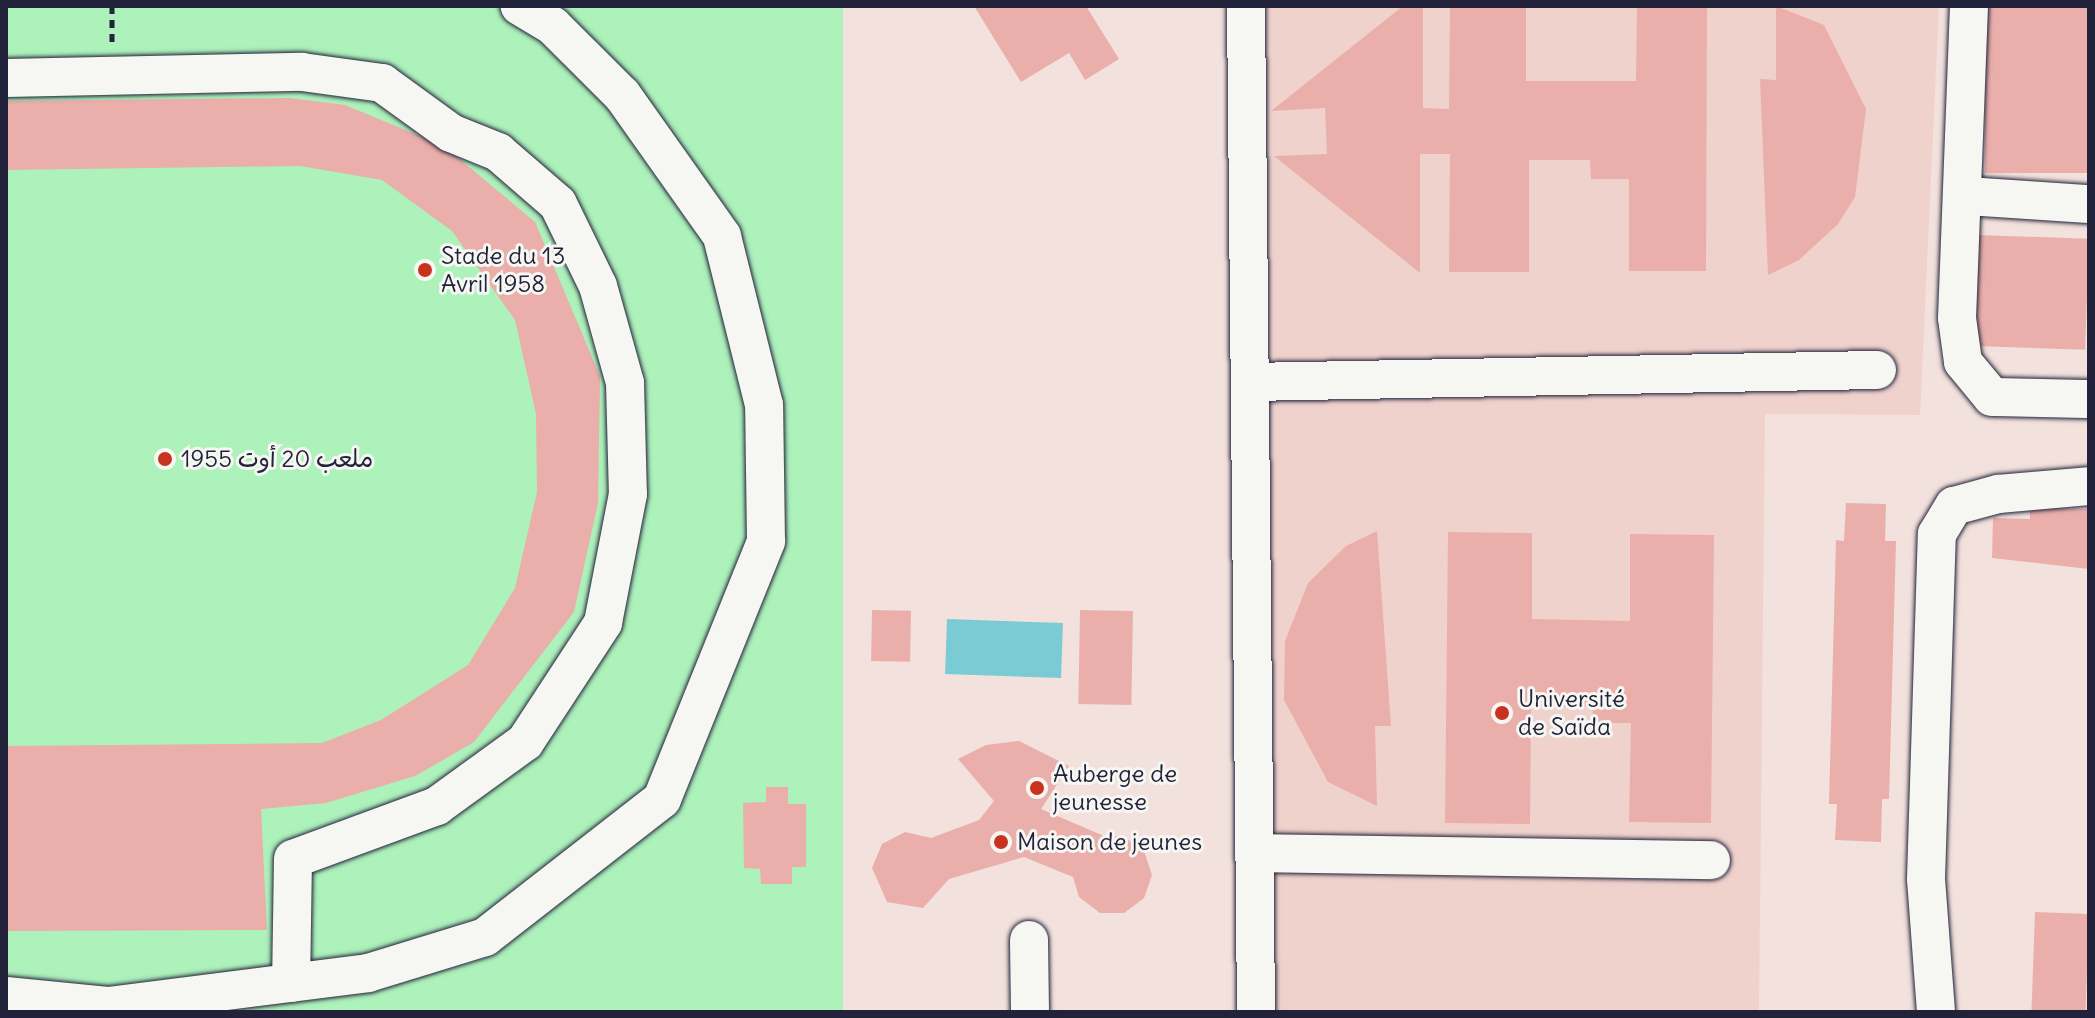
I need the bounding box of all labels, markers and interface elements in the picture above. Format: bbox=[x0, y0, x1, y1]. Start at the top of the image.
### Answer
place label: Stade du 13 Avril 1958 bbox=[441, 242, 565, 298]
marker: Stade du 13 Avril 1958 bbox=[416, 261, 434, 279]
place label: ملعب 20 أوت 1955 bbox=[181, 445, 373, 473]
marker: ملعب 20 أوت 1955 bbox=[156, 450, 174, 468]
place label: Université de Saïda bbox=[1518, 685, 1625, 741]
marker: Université de Saïda bbox=[1493, 704, 1511, 722]
place label: Auberge de jeunesse bbox=[1053, 760, 1177, 816]
marker: Auberge de jeunesse bbox=[1028, 779, 1046, 797]
place label: Maison de jeunes bbox=[1017, 828, 1202, 856]
marker: Maison de jeunes bbox=[992, 833, 1010, 851]

